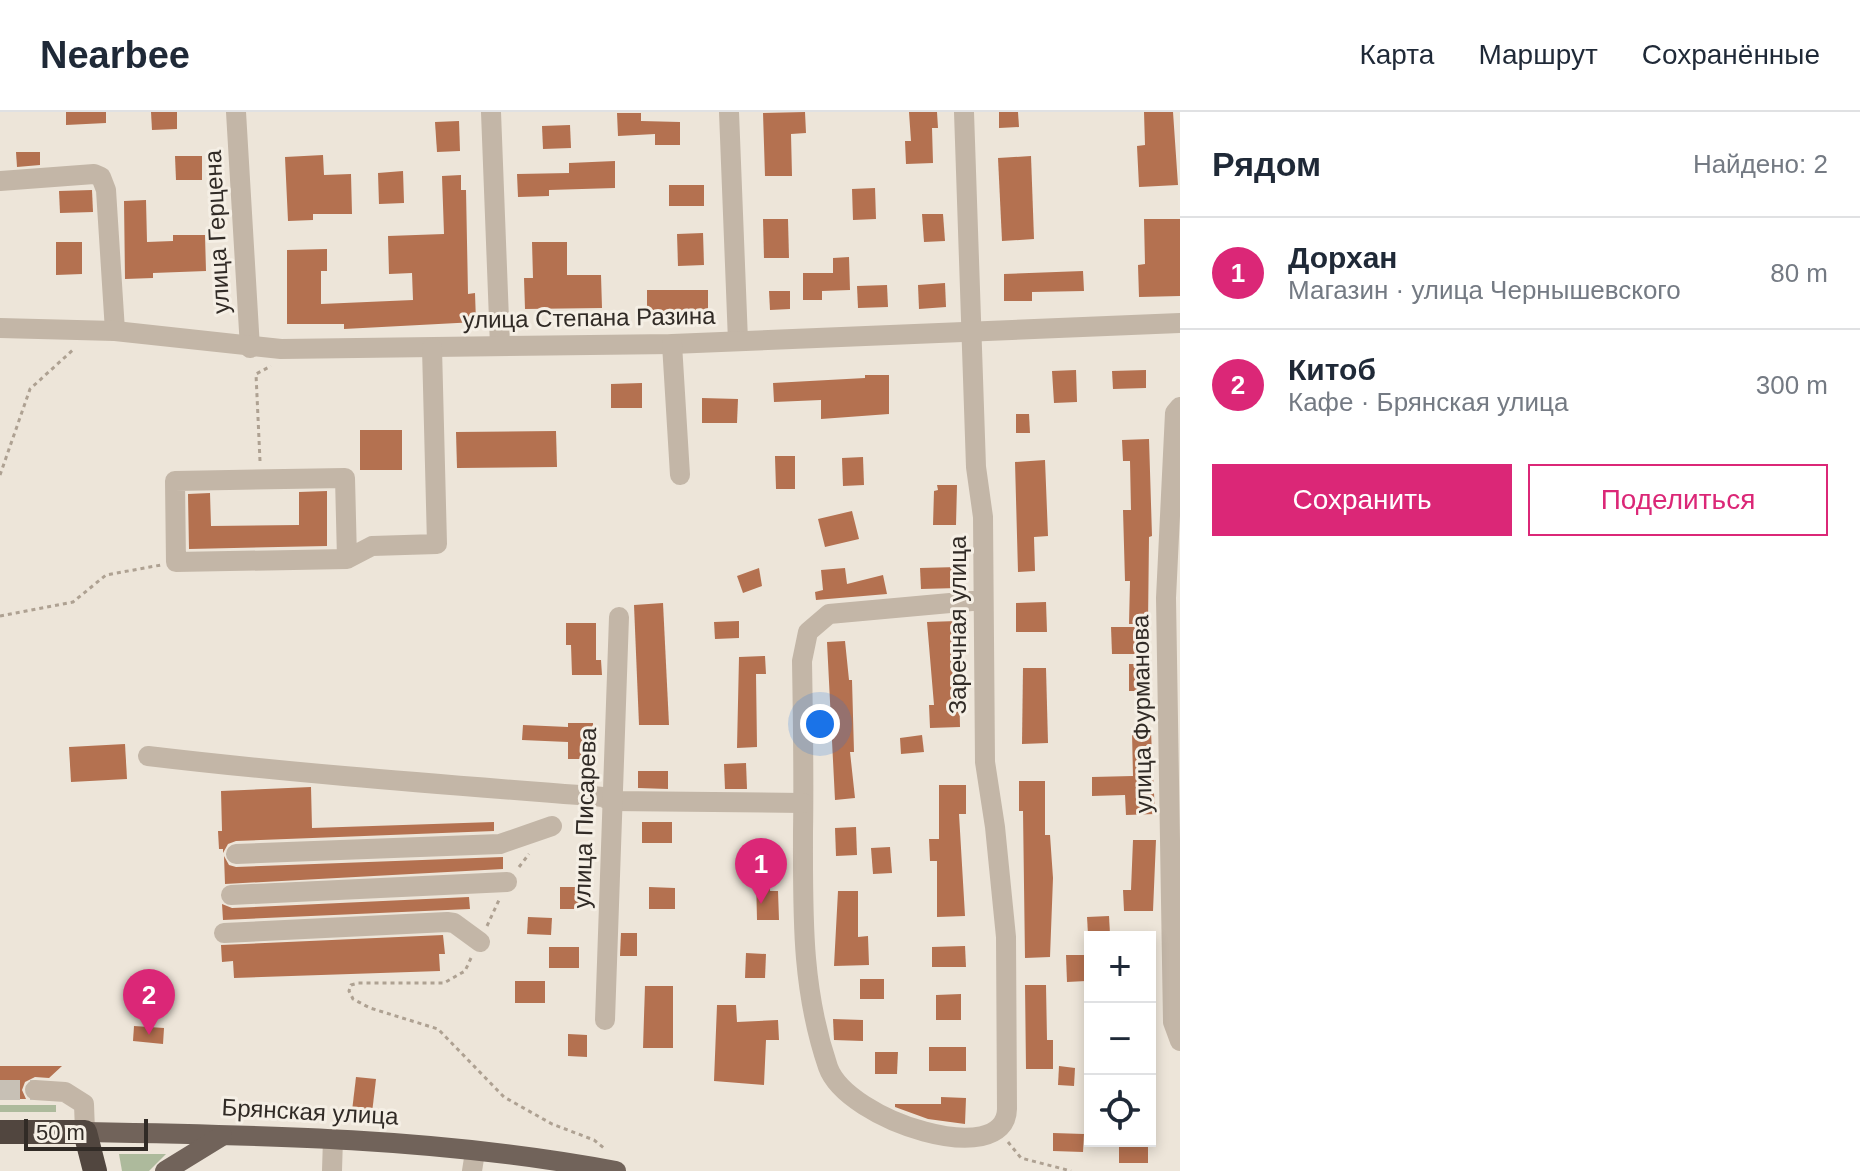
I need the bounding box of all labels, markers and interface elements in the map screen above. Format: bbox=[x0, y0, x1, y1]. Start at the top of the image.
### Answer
text: Nearbee bbox=[40, 34, 190, 76]
text: Карта bbox=[1359, 39, 1434, 70]
text: Маршрут bbox=[1478, 39, 1598, 70]
text: Сохранённые bbox=[1642, 39, 1820, 70]
text: Рядом bbox=[1212, 145, 1321, 183]
street label: улица Герцена bbox=[199, 149, 234, 315]
text: Найдено: 2 bbox=[1693, 149, 1828, 179]
text: Дорхан bbox=[1288, 241, 1397, 274]
text: 1 bbox=[1231, 258, 1245, 288]
text: 80 m bbox=[1770, 258, 1828, 288]
text: Магазин · улица Чернышевского bbox=[1288, 275, 1681, 305]
street label: улица Степана Разина bbox=[462, 302, 716, 333]
text: Китоб bbox=[1288, 353, 1376, 386]
text: 2 bbox=[1231, 370, 1245, 400]
text: 300 m bbox=[1756, 370, 1828, 400]
text: Кафе · Брянская улица bbox=[1288, 387, 1568, 417]
button: Сохранить bbox=[1212, 464, 1512, 536]
button: Поделиться bbox=[1528, 464, 1828, 536]
street label: Заречная улица bbox=[944, 535, 971, 714]
street label: улица Фурманова bbox=[1126, 614, 1157, 813]
your location bbox=[800, 704, 840, 744]
street label: улица Писарева bbox=[568, 726, 601, 909]
pin: 1 bbox=[735, 838, 787, 904]
map controls bbox=[1084, 931, 1156, 1147]
button: + bbox=[1084, 931, 1156, 1003]
pin: 2 bbox=[123, 969, 175, 1035]
button: − bbox=[1084, 1003, 1156, 1075]
button: locate bbox=[1084, 1075, 1156, 1147]
street label: Брянская улица bbox=[221, 1093, 400, 1130]
scale bar bbox=[24, 1115, 148, 1151]
text: 50 m bbox=[36, 1120, 85, 1145]

